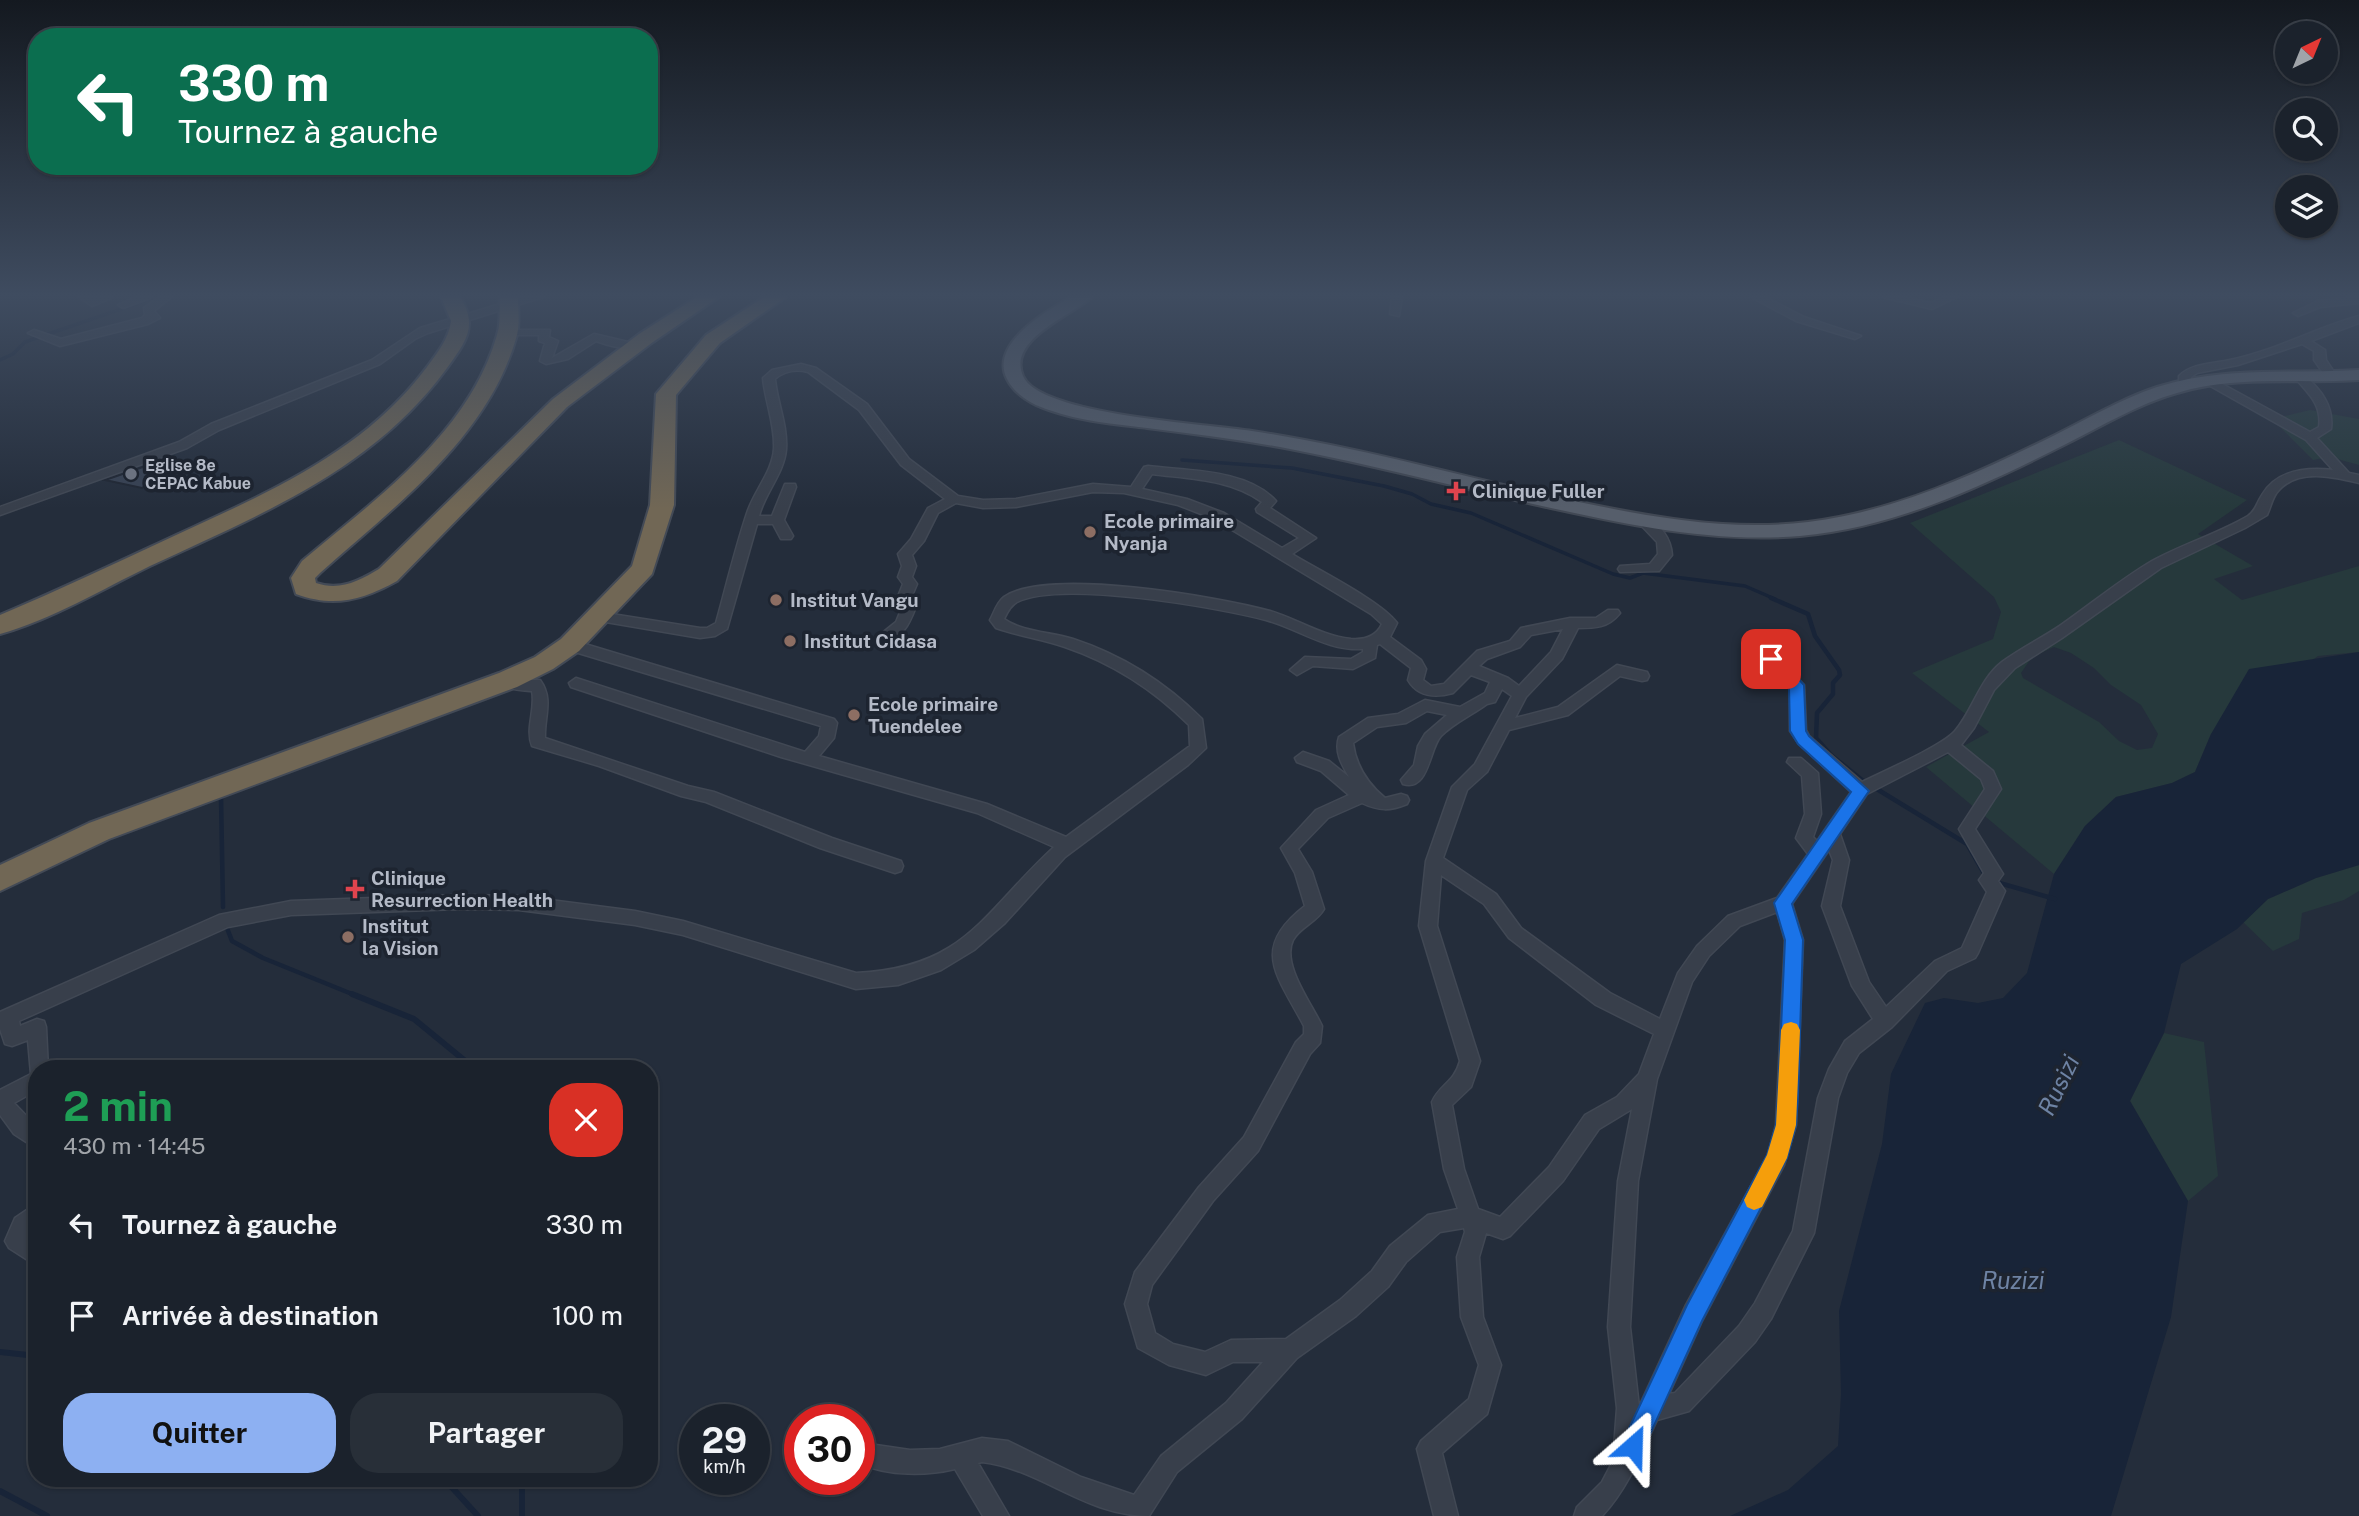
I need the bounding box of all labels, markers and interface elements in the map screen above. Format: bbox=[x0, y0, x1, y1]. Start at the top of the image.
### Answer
north arrow bbox=[2275, 21, 2338, 84]
map controls bbox=[2275, 21, 2338, 238]
text: 330 m bbox=[178, 54, 329, 112]
icon: left bbox=[63, 56, 154, 147]
button: search bbox=[2275, 98, 2338, 161]
text: Tournez à gauche bbox=[178, 113, 438, 150]
button: layers bbox=[2275, 175, 2338, 238]
place label: Eglise 8e CEPAC Kabue bbox=[145, 456, 251, 493]
marker: Eglise 8e CEPAC Kabue bbox=[123, 466, 139, 482]
place label: Clinique Fuller bbox=[1472, 480, 1605, 502]
marker: Clinique Fuller bbox=[1446, 481, 1466, 501]
place label: Ecole primaire Nyanja bbox=[1104, 510, 1234, 554]
marker: Ecole primaire Nyanja bbox=[1082, 524, 1098, 540]
place label: Institut Vangu bbox=[790, 589, 918, 611]
marker: Institut Vangu bbox=[768, 592, 784, 608]
pin bbox=[1741, 629, 1801, 689]
place label: Institut Cidasa bbox=[804, 630, 937, 652]
marker: Institut Cidasa bbox=[782, 633, 798, 649]
icon: arrive bbox=[1752, 640, 1790, 678]
place label: Ecole primaire Tuendelee bbox=[868, 693, 998, 737]
marker: Ecole primaire Tuendelee bbox=[846, 707, 862, 723]
place label: Clinique Resurrection Health bbox=[371, 867, 553, 911]
marker: Clinique Resurrection Health bbox=[345, 879, 365, 899]
place label: Institut la Vision bbox=[362, 915, 439, 959]
marker: Institut la Vision bbox=[340, 929, 356, 945]
water label: Rusizi bbox=[2031, 1050, 2085, 1120]
text: 2 min bbox=[63, 1081, 173, 1130]
button: close bbox=[549, 1083, 623, 1157]
text: 430 m · 14:45 bbox=[63, 1132, 206, 1159]
icon: left bbox=[63, 1206, 101, 1244]
text: Tournez à gauche bbox=[122, 1209, 337, 1240]
text: 330 m bbox=[546, 1209, 623, 1240]
water label: Ruzizi bbox=[1982, 1266, 2045, 1294]
icon: arrive bbox=[63, 1297, 101, 1335]
text: Arrivée à destination bbox=[122, 1300, 379, 1331]
text: 100 m bbox=[552, 1300, 623, 1331]
button: Quitter bbox=[63, 1393, 336, 1473]
button: Partager bbox=[350, 1393, 623, 1473]
speed limit sign: 30 bbox=[784, 1404, 875, 1495]
position arrow bbox=[1596, 1409, 1670, 1483]
text: 29 bbox=[702, 1420, 747, 1461]
text: km/h bbox=[703, 1456, 746, 1477]

